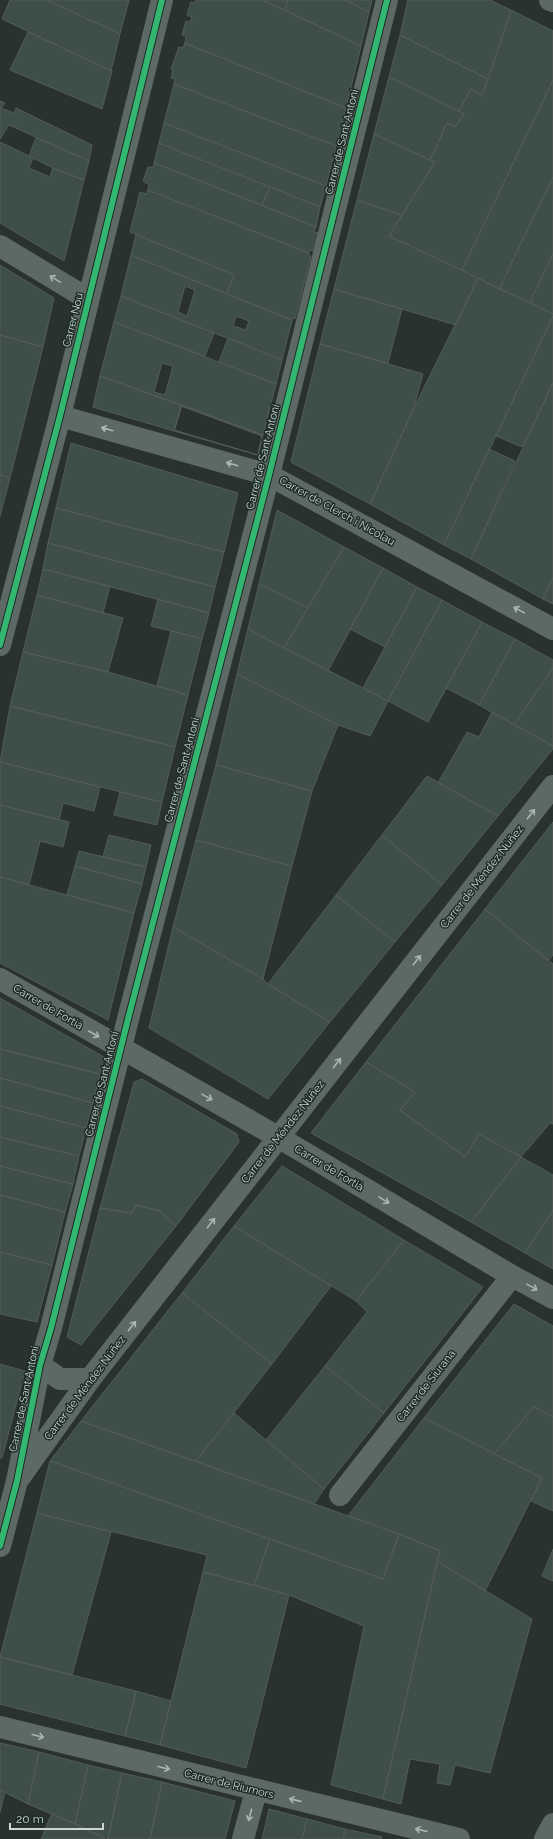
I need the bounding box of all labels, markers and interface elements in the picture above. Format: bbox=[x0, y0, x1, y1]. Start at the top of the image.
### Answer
street label: Carrer de Sant Antoni bbox=[323, 88, 361, 196]
one-way arrow bbox=[49, 274, 61, 282]
street label: Carrer Nou bbox=[60, 292, 86, 348]
street label: Carrer de Sant Antoni bbox=[244, 403, 282, 511]
one-way arrow bbox=[100, 425, 113, 432]
one-way arrow bbox=[226, 460, 239, 467]
street label: Carrer de Clerch i Nicolau bbox=[277, 474, 397, 548]
one-way arrow bbox=[513, 606, 525, 614]
street label: Carrer de Sant Antoni bbox=[162, 716, 202, 824]
one-way arrow bbox=[527, 808, 536, 819]
street label: Carrer de Méndez Núñez bbox=[438, 822, 527, 931]
one-way arrow bbox=[413, 955, 421, 966]
street label: Carrer de Fortià bbox=[11, 982, 85, 1032]
street label: Carrer de Sant Antoni bbox=[83, 1030, 121, 1138]
one-way arrow bbox=[88, 1030, 100, 1038]
one-way arrow bbox=[332, 1057, 341, 1068]
street label: Carrer de Méndez Núñez bbox=[239, 1077, 328, 1186]
one-way arrow bbox=[201, 1094, 213, 1102]
street label: Carrer de Fortià bbox=[292, 1142, 366, 1194]
one-way arrow bbox=[378, 1197, 390, 1205]
one-way arrow bbox=[207, 1218, 216, 1229]
one-way arrow bbox=[526, 1284, 538, 1292]
one-way arrow bbox=[127, 1320, 136, 1331]
street label: Carrer de Méndez Núñez bbox=[42, 1333, 129, 1443]
street label: Carrer de Sant Antoni bbox=[6, 1345, 42, 1453]
street label: Carrer de Siurana bbox=[394, 1347, 458, 1425]
one-way arrow bbox=[31, 1733, 44, 1741]
one-way arrow bbox=[157, 1764, 170, 1772]
street label: Carrer de Riumors bbox=[183, 1767, 275, 1801]
one-way arrow bbox=[289, 1795, 302, 1803]
scale bar bbox=[10, 1805, 103, 1831]
one-way arrow bbox=[246, 1808, 253, 1821]
text: 20 m bbox=[16, 1812, 44, 1826]
one-way arrow bbox=[415, 1826, 428, 1833]

